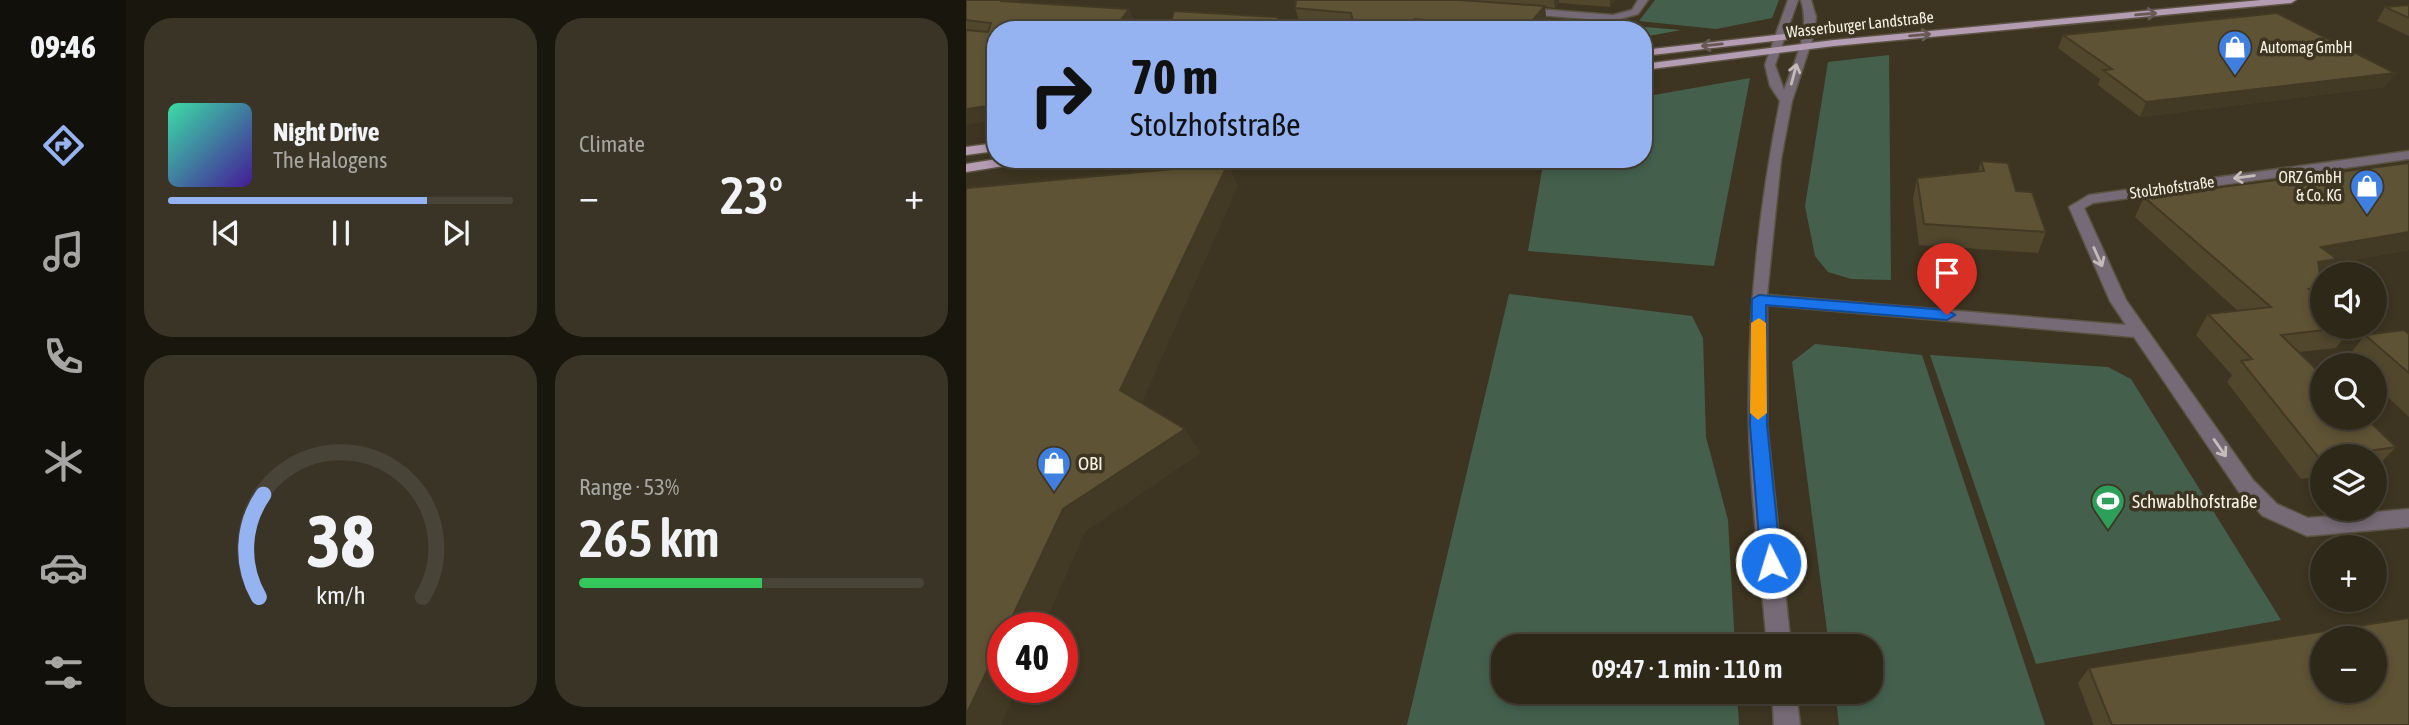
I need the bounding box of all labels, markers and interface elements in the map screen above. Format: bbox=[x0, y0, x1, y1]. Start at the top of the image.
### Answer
street label: Wasserburger Landstraße bbox=[1785, 7, 1935, 42]
one-way arrow bbox=[2134, 7, 2157, 20]
text: 09:46 bbox=[30, 28, 96, 65]
one-way arrow bbox=[1908, 28, 1931, 41]
shop icon: Automag GmbH bbox=[2216, 28, 2254, 77]
one-way arrow bbox=[1701, 38, 1724, 51]
place label: Automag GmbH bbox=[2260, 38, 2352, 57]
text: 70 m bbox=[1130, 48, 1218, 104]
icon: right bbox=[1015, 49, 1106, 140]
one-way arrow bbox=[1788, 63, 1801, 86]
text: Stolzhofstraße bbox=[1130, 106, 1301, 143]
text: Night Drive bbox=[273, 117, 380, 147]
icon: directions bbox=[39, 121, 88, 170]
text: Climate bbox=[579, 131, 645, 157]
text: The Halogens bbox=[273, 147, 387, 173]
text: 23° bbox=[720, 165, 783, 225]
shop icon: ORZ GmbH & Co. KG bbox=[2348, 167, 2386, 216]
place label: ORZ GmbH & Co. KG bbox=[2278, 168, 2342, 204]
one-way arrow bbox=[2233, 171, 2256, 184]
street label: Stolzhofstraße bbox=[2129, 172, 2215, 202]
text: − bbox=[579, 174, 599, 217]
text: + bbox=[904, 174, 924, 217]
icon: previous bbox=[207, 214, 245, 252]
icon: pause bbox=[322, 214, 360, 252]
icon: next bbox=[437, 214, 475, 252]
icon: music bbox=[39, 227, 88, 276]
pin bbox=[1917, 243, 1977, 315]
one-way arrow bbox=[2092, 246, 2105, 267]
icon: arrive bbox=[1928, 254, 1966, 292]
map controls bbox=[2310, 262, 2387, 703]
button: sound bbox=[2310, 262, 2387, 339]
icon: phone bbox=[39, 332, 88, 381]
button: search bbox=[2310, 353, 2387, 430]
icon: climate bbox=[39, 437, 88, 486]
one-way arrow bbox=[2213, 438, 2227, 457]
shop icon: OBI bbox=[1035, 444, 1073, 493]
button: layers bbox=[2310, 444, 2387, 521]
place label: OBI bbox=[1078, 452, 1103, 474]
text: Range · 53% bbox=[579, 474, 679, 500]
sports icon: Schwablhofstraße bbox=[2089, 482, 2127, 531]
place label: Schwablhofstraße bbox=[2132, 490, 2257, 512]
text: 38 bbox=[306, 499, 375, 582]
text: 265 km bbox=[579, 508, 720, 568]
position arrow bbox=[1734, 526, 1808, 600]
button: + bbox=[2310, 535, 2387, 612]
icon: car bbox=[39, 543, 88, 592]
text: km/h bbox=[316, 581, 365, 609]
speed limit sign: 40 bbox=[987, 612, 1078, 703]
button: − bbox=[2310, 626, 2387, 703]
icon: filters bbox=[39, 648, 88, 697]
text: 09:47 · 1 min · 110 m bbox=[1592, 654, 1782, 684]

